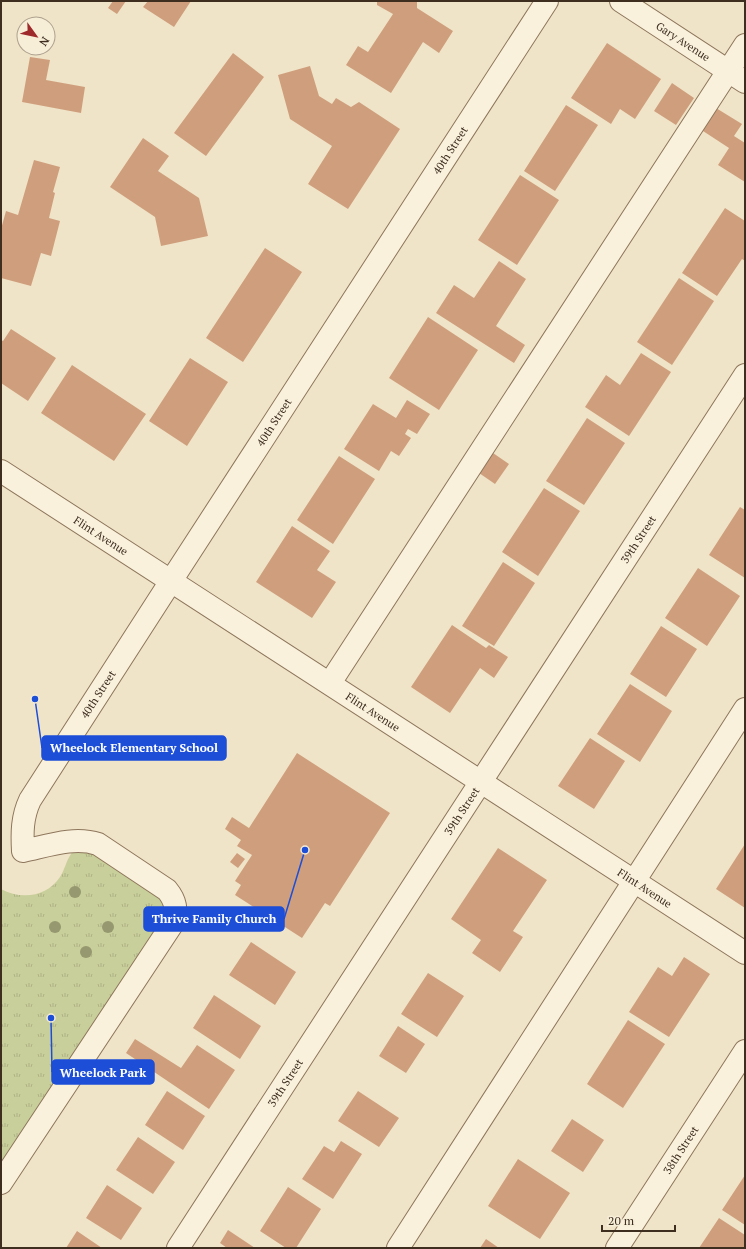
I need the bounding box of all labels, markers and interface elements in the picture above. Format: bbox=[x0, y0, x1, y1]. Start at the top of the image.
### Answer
north arrow bbox=[16, 16, 56, 56]
street label: Gary Avenue bbox=[653, 19, 713, 64]
text: N bbox=[36, 34, 53, 49]
street label: 40th Street bbox=[430, 124, 471, 177]
street label: 40th Street bbox=[253, 396, 295, 449]
street label: Flint Avenue bbox=[71, 513, 131, 559]
street label: 39th Street bbox=[618, 513, 659, 566]
street label: 40th Street bbox=[77, 668, 119, 721]
street label: Flint Avenue bbox=[343, 689, 403, 735]
callout: Wheelock Elementary School bbox=[42, 736, 226, 760]
text: Wheelock Elementary School bbox=[50, 740, 218, 755]
street label: 39th Street bbox=[441, 784, 482, 838]
street label: Flint Avenue bbox=[615, 865, 675, 911]
callout: Thrive Family Church bbox=[144, 907, 284, 931]
text: Thrive Family Church bbox=[152, 911, 277, 926]
street label: 39th Street bbox=[265, 1056, 306, 1109]
callout: Wheelock Park bbox=[52, 1060, 154, 1084]
text: Wheelock Park bbox=[60, 1065, 146, 1080]
street label: 38th Street bbox=[660, 1123, 701, 1177]
scale bar bbox=[602, 1207, 675, 1233]
text: 20 m bbox=[608, 1213, 635, 1228]

